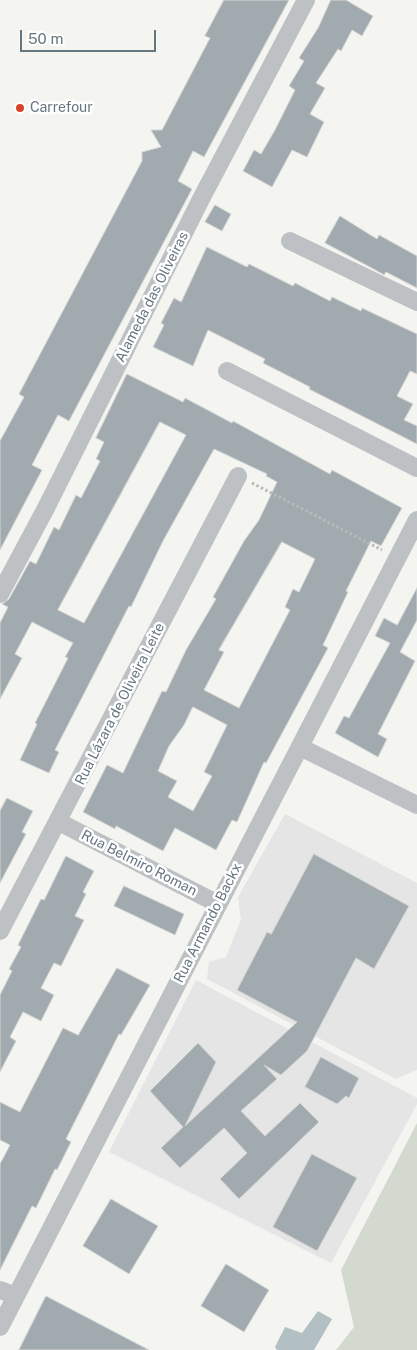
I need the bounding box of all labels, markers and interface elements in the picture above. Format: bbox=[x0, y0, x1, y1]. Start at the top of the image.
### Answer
scale bar bbox=[22, 20, 159, 52]
text: 50 m bbox=[28, 30, 63, 47]
place label: Carrefour bbox=[30, 100, 93, 116]
marker: Carrefour bbox=[14, 102, 26, 114]
street label: Alameda das Oliveiras bbox=[112, 229, 192, 365]
street label: Rua Lázara de Oliveira Leite bbox=[72, 620, 168, 788]
street label: Rua Belmiro Roman bbox=[78, 827, 200, 899]
street label: Rua Armando Backx bbox=[171, 860, 245, 986]

